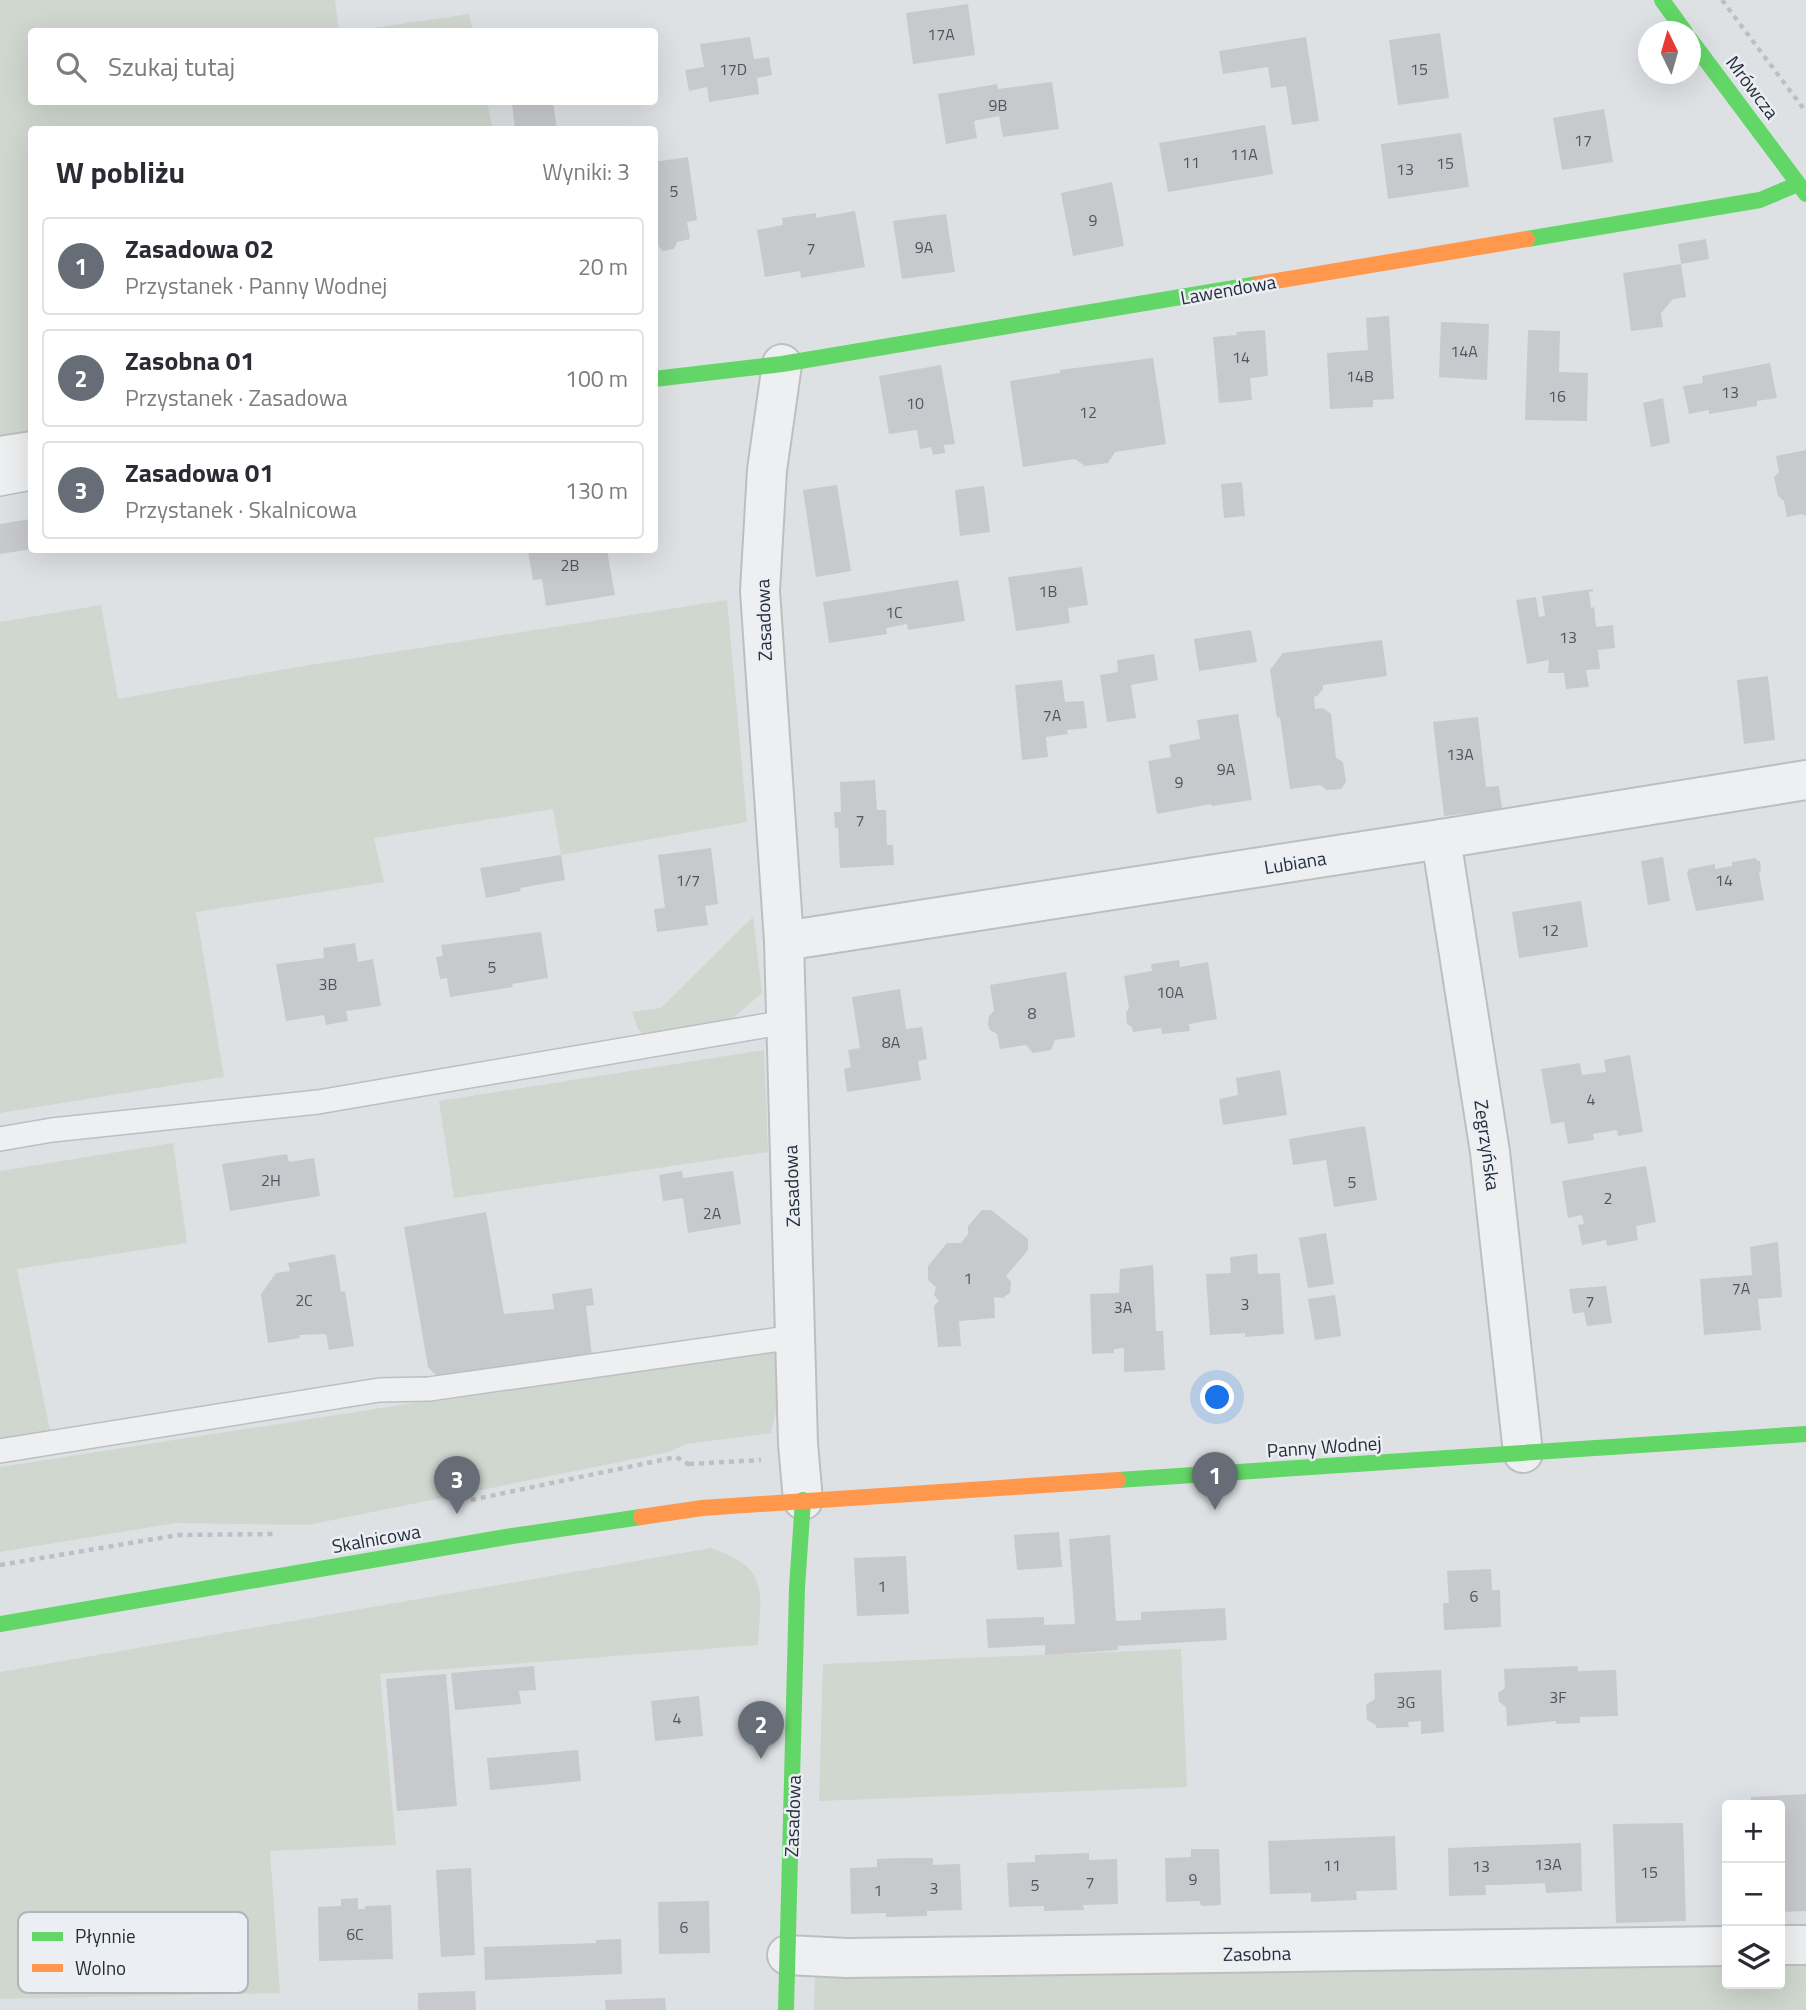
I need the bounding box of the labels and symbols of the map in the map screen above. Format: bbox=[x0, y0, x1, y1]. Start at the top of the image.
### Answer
north arrow bbox=[1638, 21, 1701, 84]
house number: 17A bbox=[927, 22, 955, 46]
street label: Mrówcza bbox=[1719, 49, 1787, 125]
house number: 17D bbox=[719, 57, 747, 81]
house number: 15 bbox=[1410, 57, 1428, 81]
house number: 9B bbox=[989, 93, 1008, 117]
house number: 17 bbox=[1574, 128, 1592, 152]
house number: 11A bbox=[1230, 142, 1258, 166]
house number: 11 bbox=[1182, 150, 1200, 174]
house number: 15 bbox=[1436, 151, 1454, 175]
house number: 13 bbox=[1396, 157, 1414, 181]
house number: 5 bbox=[670, 179, 679, 203]
house number: 9 bbox=[1089, 208, 1098, 232]
house number: 9A bbox=[915, 235, 934, 259]
house number: 7 bbox=[807, 236, 815, 260]
street label: Lawendowa bbox=[1178, 266, 1279, 312]
house number: 14A bbox=[1450, 339, 1478, 363]
house number: 14 bbox=[1232, 345, 1250, 369]
house number: 14B bbox=[1346, 364, 1374, 388]
house number: 13 bbox=[1721, 380, 1739, 404]
house number: 16 bbox=[1548, 384, 1566, 408]
house number: 10 bbox=[906, 391, 924, 415]
house number: 12 bbox=[1079, 400, 1097, 424]
house number: 2B bbox=[561, 553, 580, 577]
street label: Zasadowa bbox=[747, 578, 779, 661]
house number: 1B bbox=[1039, 579, 1058, 603]
house number: 1C bbox=[885, 600, 903, 624]
house number: 13 bbox=[1559, 625, 1577, 649]
house number: 7A bbox=[1043, 703, 1062, 727]
house number: 13A bbox=[1446, 742, 1474, 766]
house number: 9A bbox=[1217, 757, 1236, 781]
house number: 9 bbox=[1175, 770, 1184, 794]
house number: 7 bbox=[856, 808, 864, 832]
street label: Lubiana bbox=[1262, 843, 1329, 881]
house number: 1/7 bbox=[676, 868, 700, 892]
house number: 14 bbox=[1715, 868, 1733, 892]
house number: 12 bbox=[1541, 918, 1559, 942]
house number: 5 bbox=[488, 955, 497, 979]
house number: 3B bbox=[319, 972, 338, 996]
house number: 10A bbox=[1156, 980, 1184, 1004]
house number: 8 bbox=[1028, 1001, 1037, 1025]
house number: 8A bbox=[882, 1030, 901, 1054]
house number: 4 bbox=[1587, 1087, 1596, 1111]
street label: Zegrzyńska bbox=[1467, 1098, 1509, 1193]
street label: Zasadowa bbox=[775, 1144, 807, 1227]
house number: 2H bbox=[261, 1168, 281, 1192]
house number: 5 bbox=[1348, 1170, 1357, 1194]
house number: 2 bbox=[1604, 1186, 1612, 1210]
house number: 2A bbox=[703, 1201, 722, 1225]
house number: 1 bbox=[964, 1266, 972, 1290]
house number: 7A bbox=[1732, 1276, 1751, 1300]
house number: 2C bbox=[295, 1288, 313, 1312]
house number: 7 bbox=[1586, 1289, 1594, 1313]
house number: 3 bbox=[1241, 1292, 1249, 1316]
house number: 3A bbox=[1114, 1295, 1133, 1319]
your location bbox=[1200, 1380, 1234, 1414]
street label: Panny Wodnej bbox=[1266, 1428, 1382, 1464]
pin: 1 bbox=[1192, 1452, 1238, 1510]
pin: 3 bbox=[434, 1456, 480, 1514]
street label: Skalnicowa bbox=[329, 1516, 423, 1560]
house number: 1 bbox=[878, 1574, 886, 1598]
house number: 6 bbox=[1470, 1584, 1479, 1608]
house number: 3F bbox=[1549, 1685, 1567, 1709]
house number: 3G bbox=[1397, 1690, 1415, 1714]
pin: 2 bbox=[738, 1701, 784, 1759]
house number: 4 bbox=[673, 1706, 682, 1730]
street label: Zasadowa bbox=[776, 1774, 808, 1857]
house number: 13A bbox=[1534, 1852, 1562, 1876]
house number: 11 bbox=[1323, 1853, 1341, 1877]
house number: 13 bbox=[1472, 1854, 1490, 1878]
house number: 15 bbox=[1640, 1860, 1658, 1884]
house number: 9 bbox=[1189, 1867, 1198, 1891]
house number: 7 bbox=[1086, 1870, 1094, 1894]
house number: 5 bbox=[1031, 1873, 1040, 1897]
house number: 3 bbox=[930, 1876, 938, 1900]
house number: 1 bbox=[874, 1878, 882, 1902]
legend bbox=[18, 1912, 248, 1993]
house number: 6 bbox=[680, 1915, 689, 1939]
text: Płynnie bbox=[75, 1921, 136, 1950]
house number: 6C bbox=[346, 1922, 364, 1946]
street label: Zasobna bbox=[1223, 1938, 1292, 1968]
text: Wolno bbox=[75, 1953, 126, 1982]

